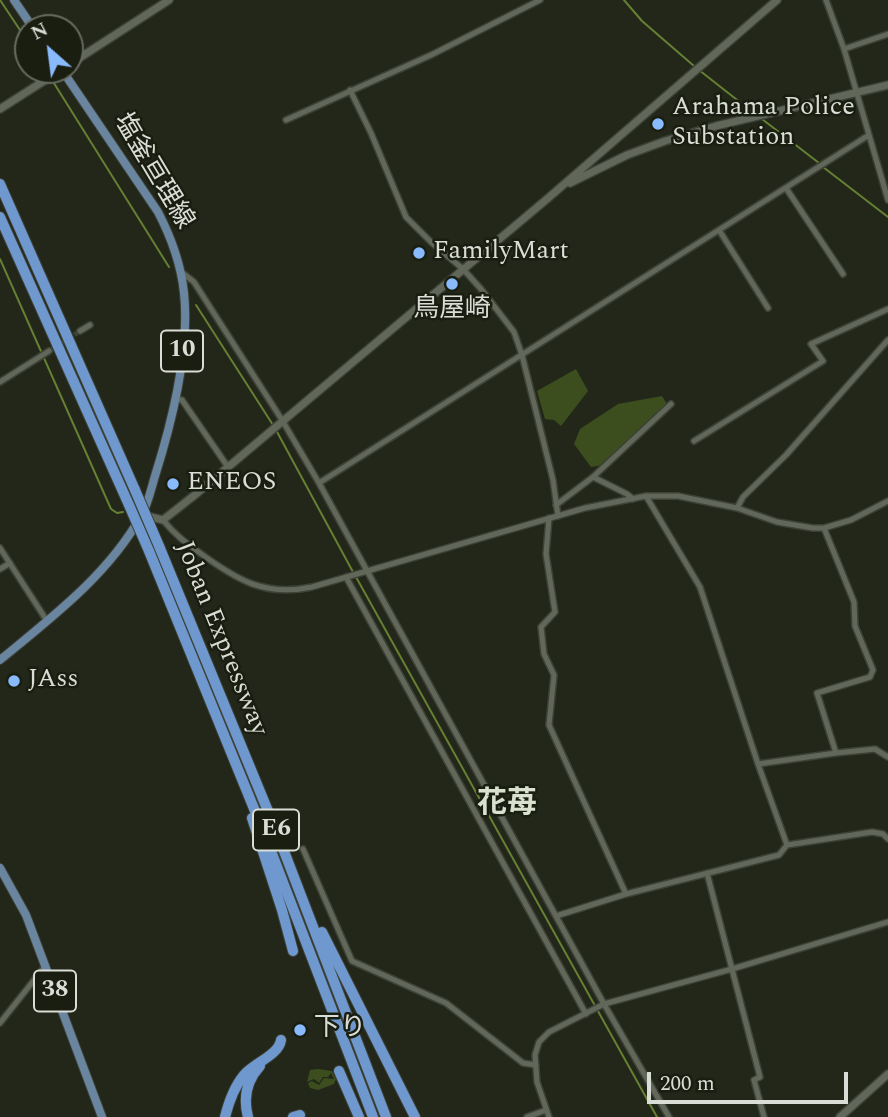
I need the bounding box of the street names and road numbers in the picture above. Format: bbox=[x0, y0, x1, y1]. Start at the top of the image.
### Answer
street label: 塩釜亘理線 bbox=[105, 108, 199, 236]
road number: 10 bbox=[161, 330, 203, 372]
street label: Joban Expressway bbox=[167, 537, 273, 741]
road number: E6 bbox=[253, 810, 299, 850]
road number: 38 bbox=[34, 971, 76, 1012]

